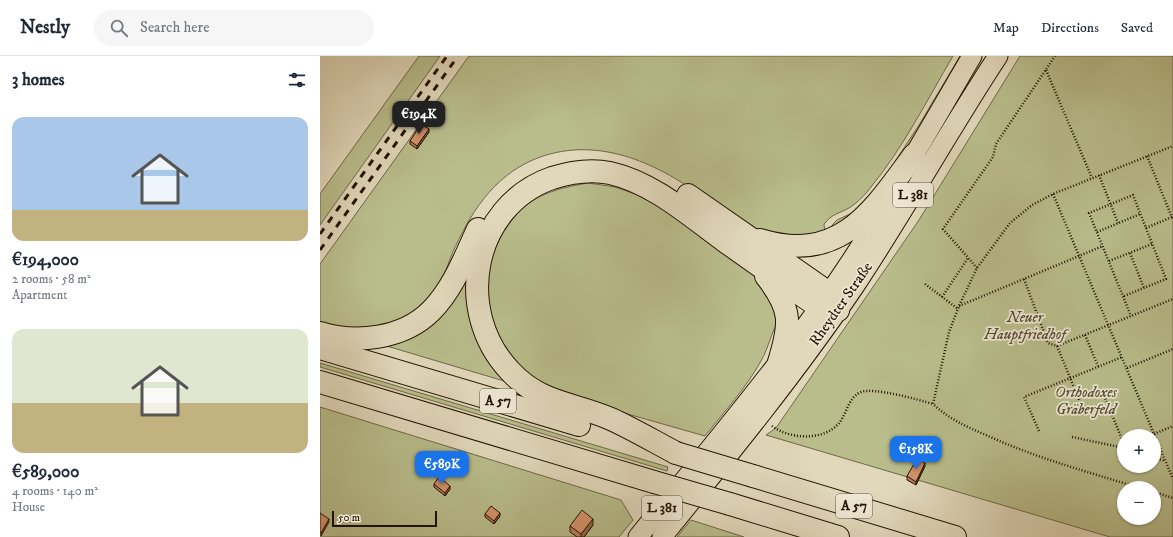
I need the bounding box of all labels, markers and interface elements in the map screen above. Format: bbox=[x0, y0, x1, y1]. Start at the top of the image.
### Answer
search box bbox=[94, 10, 374, 46]
text: Nestly bbox=[20, 16, 70, 39]
icon: search bbox=[108, 17, 130, 39]
text: Search here bbox=[140, 18, 209, 37]
text: Map bbox=[993, 19, 1019, 37]
text: Directions bbox=[1041, 19, 1099, 37]
text: Saved bbox=[1121, 19, 1153, 37]
text: 3 homes bbox=[12, 69, 65, 91]
icon: filters bbox=[286, 69, 308, 91]
pin: €194K bbox=[391, 101, 447, 135]
text: €194K bbox=[401, 106, 437, 122]
icon: home bbox=[124, 143, 196, 215]
road number: L 381 bbox=[893, 183, 933, 207]
text: €194,000 bbox=[12, 249, 79, 271]
street label: Rheydter Straße bbox=[805, 258, 877, 350]
text: 2 rooms · 58 m² bbox=[12, 271, 91, 287]
text: Apartment bbox=[12, 287, 67, 303]
park label: Neuer Hauptfriedhof bbox=[983, 308, 1070, 344]
icon: home bbox=[124, 355, 196, 427]
park label: Orthodoxes Gräberfeld bbox=[1055, 383, 1119, 419]
road number: A 57 bbox=[480, 389, 516, 413]
map controls bbox=[1117, 429, 1161, 525]
button: + bbox=[1117, 429, 1161, 473]
pin: €158K bbox=[888, 436, 944, 470]
text: €158K bbox=[899, 441, 933, 457]
pin: €589K bbox=[414, 451, 470, 485]
text: €589K bbox=[424, 456, 460, 472]
text: €589,000 bbox=[12, 461, 79, 483]
button: − bbox=[1117, 481, 1161, 525]
text: 4 rooms · 140 m² bbox=[12, 483, 98, 499]
road number: A 57 bbox=[836, 494, 872, 518]
road number: L 381 bbox=[642, 496, 682, 520]
text: House bbox=[12, 499, 45, 515]
scale bar bbox=[332, 509, 437, 528]
text: 50 m bbox=[338, 511, 360, 525]

